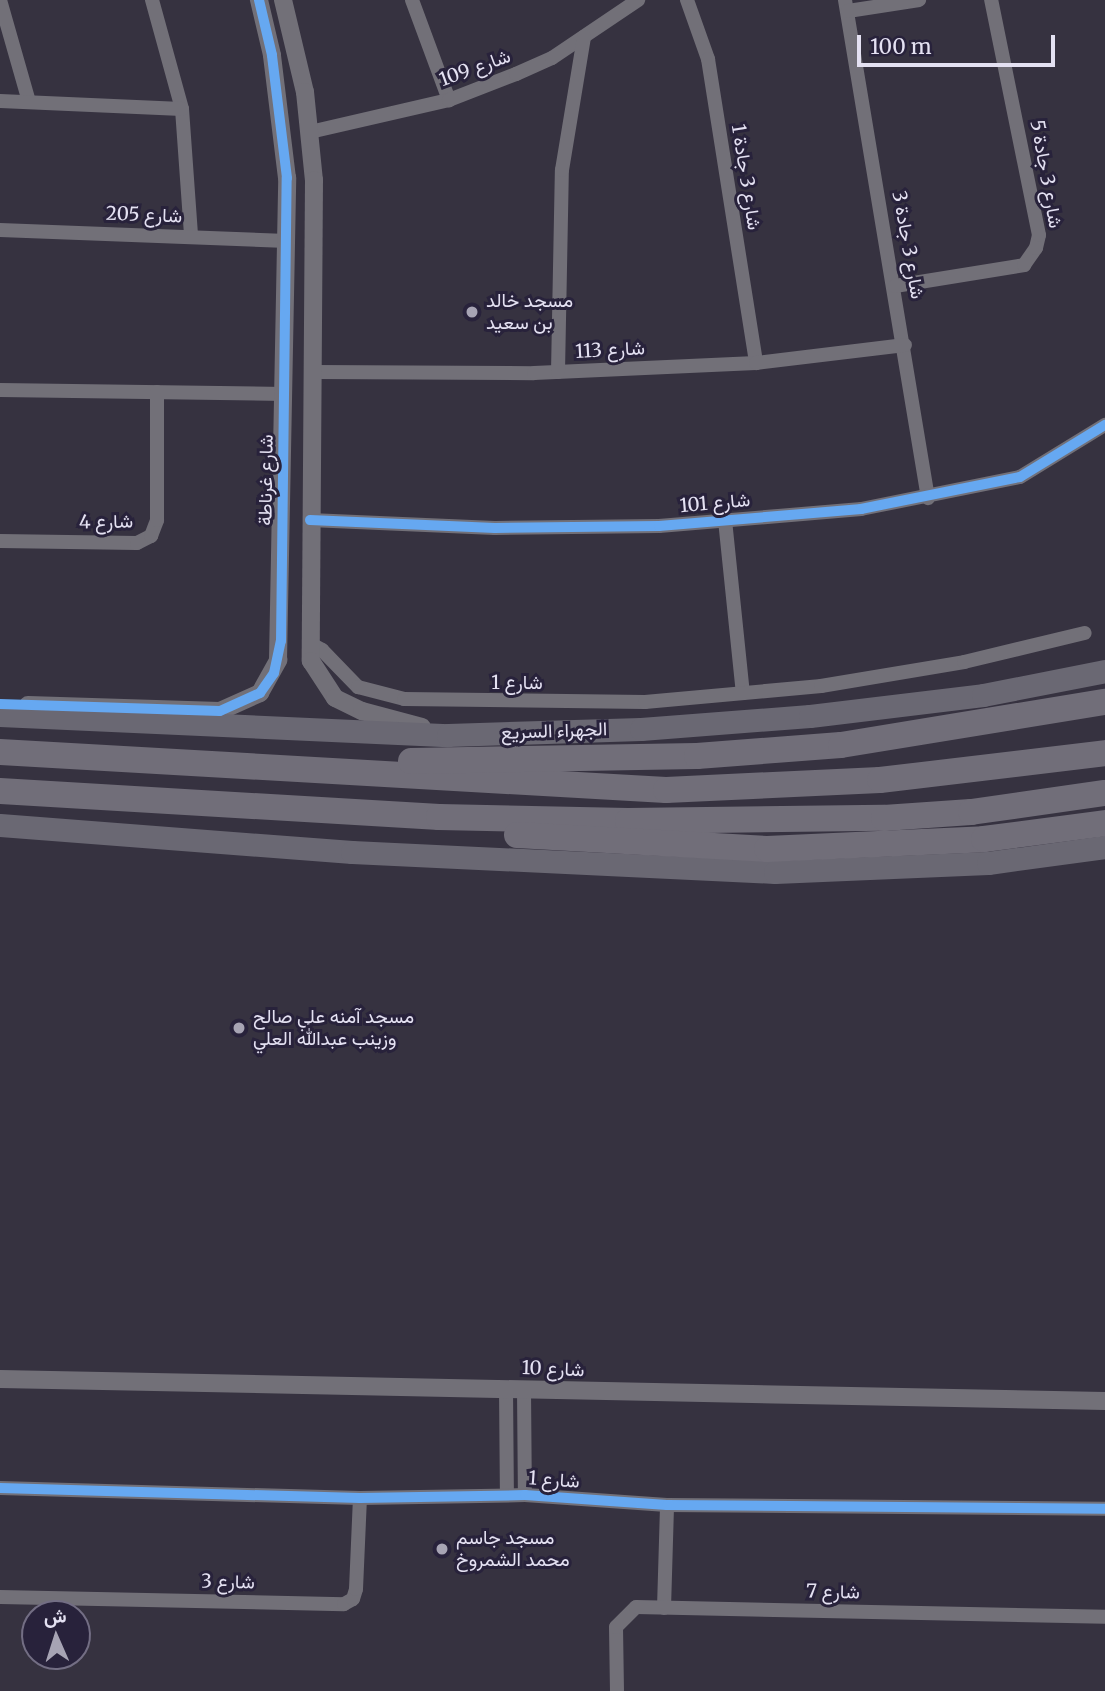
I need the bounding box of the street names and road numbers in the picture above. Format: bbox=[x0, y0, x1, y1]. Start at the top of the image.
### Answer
street label: شارع 109 bbox=[436, 45, 514, 91]
street label: شارع 3 جادة 5 bbox=[1025, 118, 1067, 230]
street label: شارع 3 جادة 1 bbox=[726, 122, 766, 232]
street label: شارع 3 جادة 3 bbox=[887, 189, 929, 301]
street label: شارع 205 bbox=[105, 202, 183, 228]
street label: شارع 113 bbox=[575, 337, 645, 363]
street label: شارع غرناطة bbox=[254, 434, 278, 526]
street label: شارع 101 bbox=[679, 489, 751, 517]
street label: شارع 4 bbox=[79, 510, 133, 534]
street label: شارع 1 bbox=[491, 672, 543, 694]
street label: الجهراء السريع bbox=[500, 718, 608, 744]
street label: شارع 10 bbox=[521, 1357, 585, 1381]
street label: شارع 1 bbox=[528, 1467, 580, 1493]
street label: شارع 3 bbox=[201, 1570, 255, 1594]
street label: شارع 7 bbox=[806, 1580, 860, 1604]

